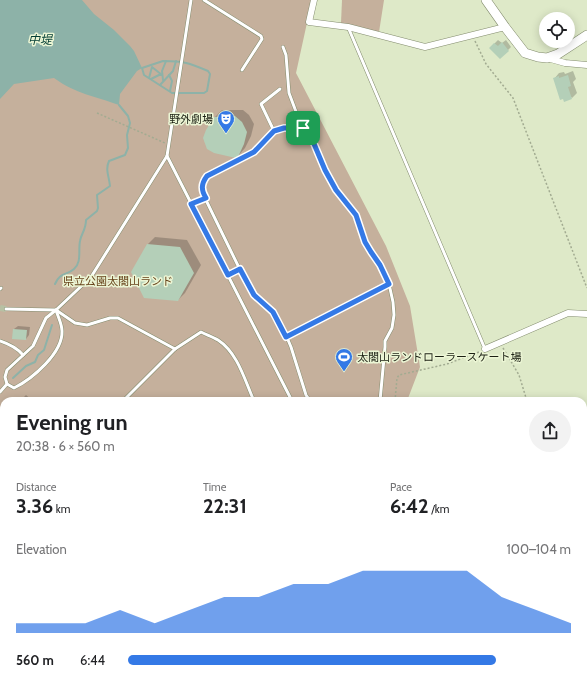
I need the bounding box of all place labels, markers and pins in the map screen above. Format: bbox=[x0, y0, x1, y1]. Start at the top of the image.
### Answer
theatre icon: 野外劇場 bbox=[216, 109, 236, 134]
pin bbox=[286, 111, 320, 145]
place label: 野外劇場 bbox=[169, 112, 213, 126]
sports icon: 太閤山ランドローラースケート場 bbox=[334, 347, 354, 372]
place label: 太閤山ランドローラースケート場 bbox=[357, 350, 521, 364]

